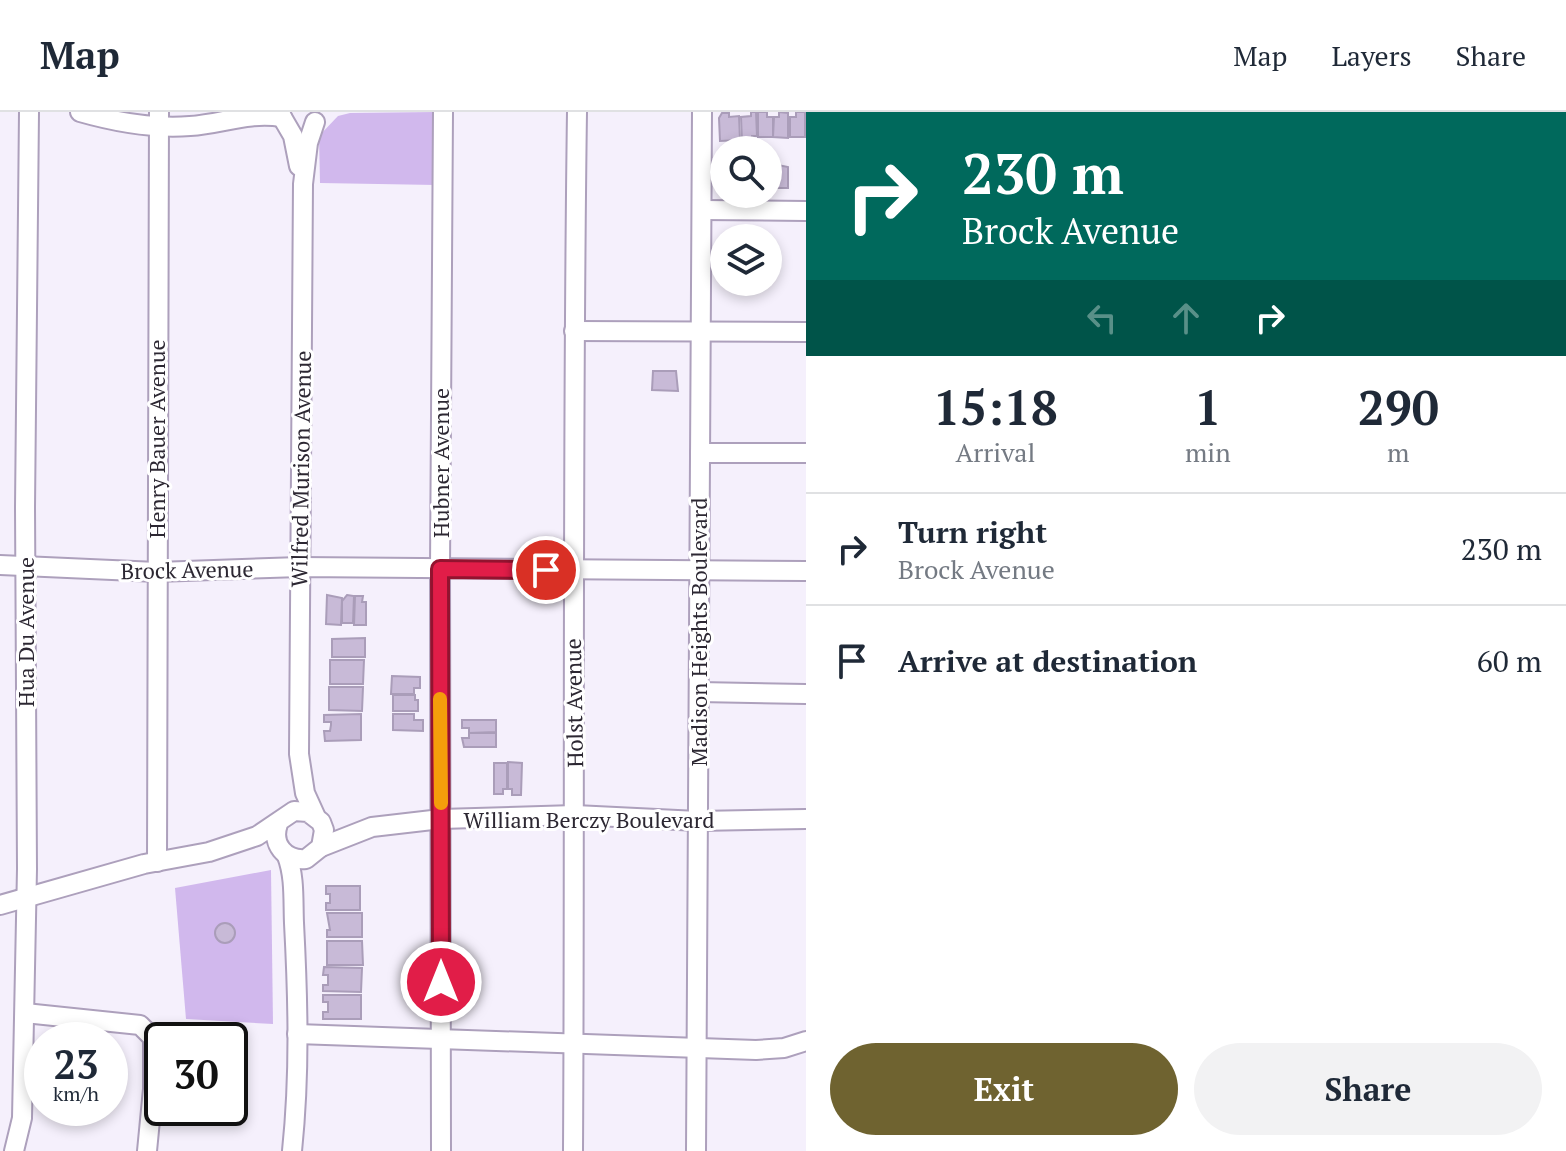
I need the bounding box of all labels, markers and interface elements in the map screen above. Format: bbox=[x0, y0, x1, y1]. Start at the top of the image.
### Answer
text: Map bbox=[40, 30, 120, 80]
text: Map bbox=[1233, 37, 1287, 74]
text: Layers bbox=[1331, 37, 1412, 74]
text: Share bbox=[1456, 37, 1526, 74]
map controls bbox=[710, 136, 782, 296]
button: search bbox=[710, 136, 782, 208]
text: 230 m bbox=[962, 136, 1124, 210]
icon: right bbox=[830, 144, 934, 248]
text: Brock Avenue bbox=[962, 207, 1179, 254]
button: layers bbox=[710, 224, 782, 296]
icon: left bbox=[1080, 296, 1124, 340]
icon: ahead bbox=[1164, 296, 1208, 340]
icon: right bbox=[1248, 296, 1292, 340]
street label: Henry Bauer Avenue bbox=[142, 339, 171, 539]
street label: Wilfred Murison Avenue bbox=[284, 350, 317, 588]
text: 15:18 bbox=[933, 375, 1058, 439]
text: 1 bbox=[1194, 375, 1221, 439]
text: 290 bbox=[1358, 375, 1439, 439]
street label: Hubner Avenue bbox=[426, 388, 455, 538]
text: Arrival bbox=[956, 435, 1035, 469]
text: min bbox=[1185, 435, 1231, 469]
text: m bbox=[1387, 435, 1410, 469]
street label: Madison Heights Boulevard bbox=[684, 498, 713, 766]
text: Turn right bbox=[898, 512, 1047, 552]
icon: right bbox=[830, 527, 874, 571]
text: 230 m bbox=[1461, 529, 1542, 569]
pin bbox=[512, 536, 580, 604]
icon: arrive bbox=[524, 548, 568, 592]
text: Brock Avenue bbox=[898, 552, 1055, 586]
street label: Brock Avenue bbox=[120, 554, 254, 585]
street label: Hua Du Avenue bbox=[11, 557, 40, 707]
street label: Holst Avenue bbox=[558, 638, 589, 768]
icon: arrive bbox=[830, 639, 874, 683]
text: Arrive at destination bbox=[898, 641, 1197, 681]
text: 60 m bbox=[1477, 641, 1542, 681]
street label: William Berczy Boulevard bbox=[464, 805, 714, 834]
position arrow bbox=[399, 940, 483, 1024]
speed limit sign: 30 bbox=[144, 1022, 248, 1126]
text: 23 bbox=[53, 1037, 99, 1090]
button: Exit bbox=[830, 1043, 1178, 1135]
button: Share bbox=[1194, 1043, 1542, 1135]
text: km/h bbox=[53, 1080, 99, 1107]

